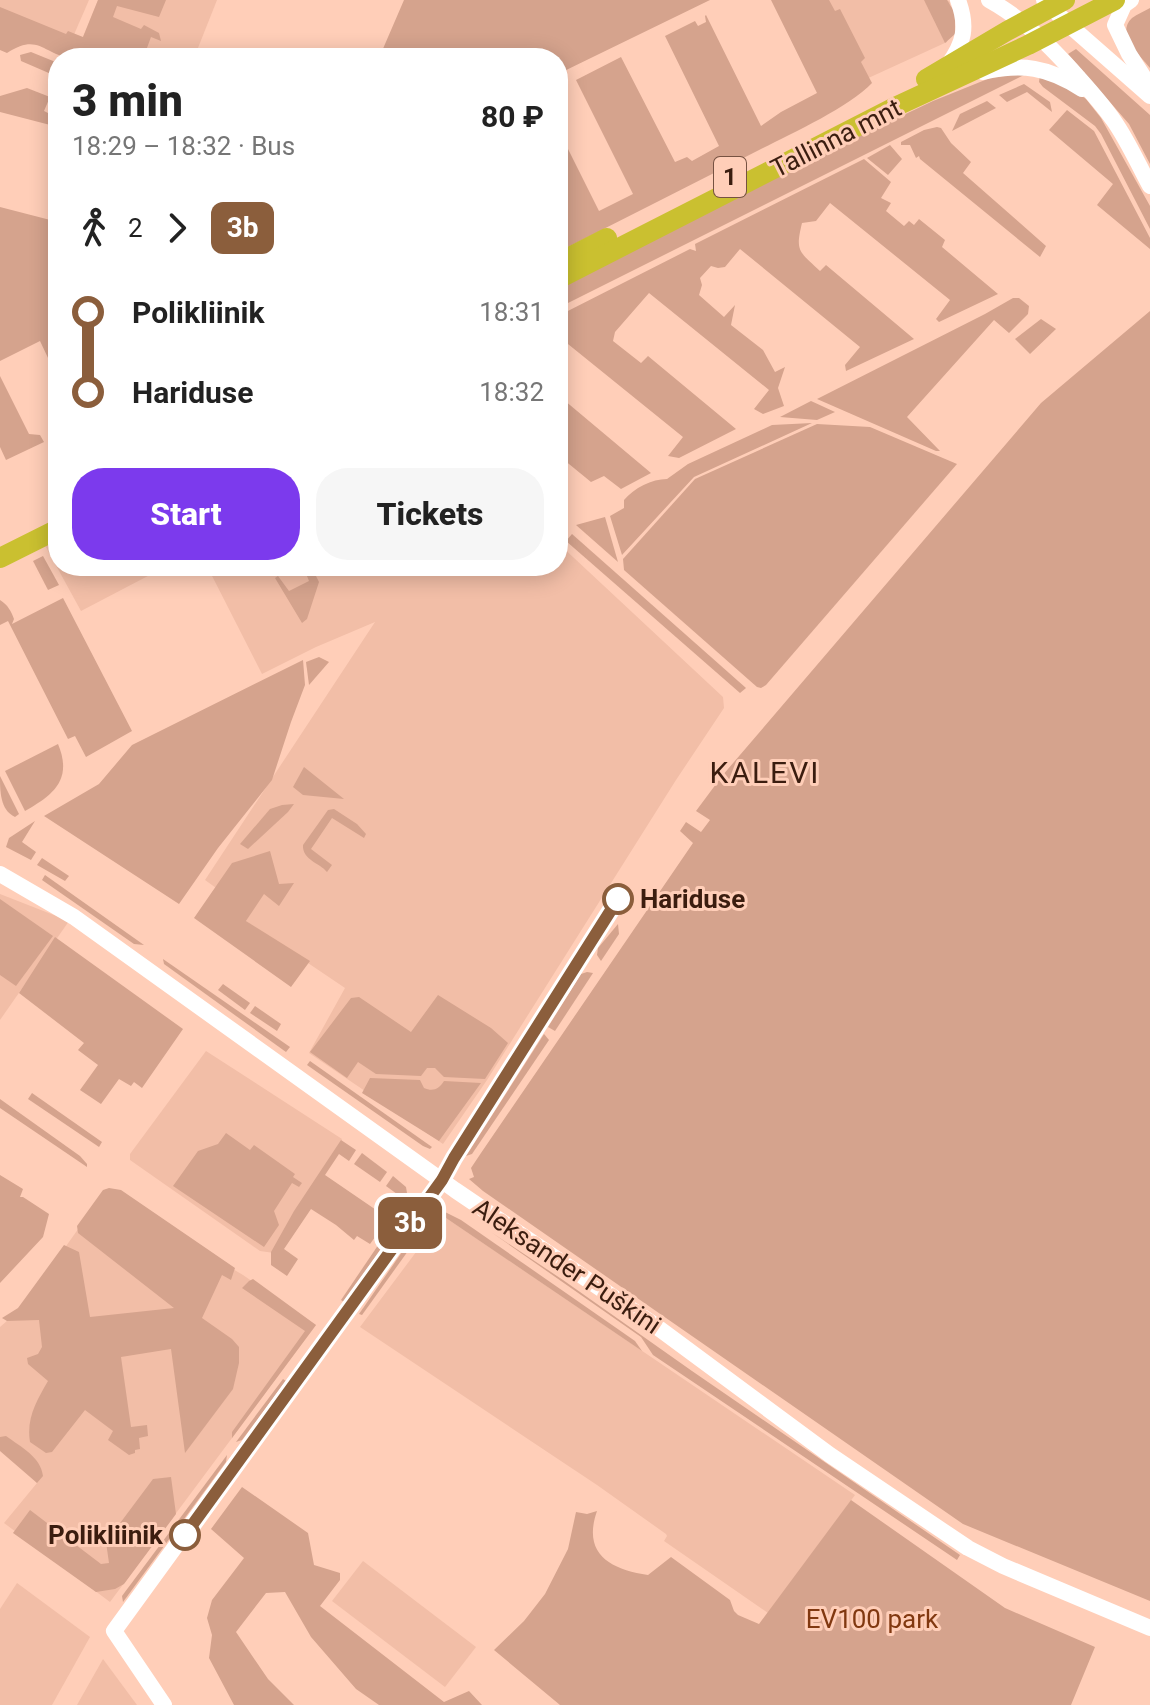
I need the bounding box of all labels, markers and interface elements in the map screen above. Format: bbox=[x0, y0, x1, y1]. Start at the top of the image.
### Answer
text: 3 min bbox=[72, 75, 183, 127]
street label: Tallinna mnt bbox=[766, 92, 906, 184]
text: 80 ₽ bbox=[481, 99, 544, 134]
text: 18:29 – 18:32 · Bus bbox=[72, 131, 295, 161]
road number: 1 bbox=[714, 157, 746, 197]
icon: walk bbox=[72, 206, 116, 250]
icon: forward bbox=[155, 206, 199, 250]
text: 3b bbox=[227, 211, 258, 244]
text: 2 bbox=[128, 213, 143, 243]
text: Polikliinik bbox=[132, 295, 265, 330]
text: 18:31 bbox=[479, 297, 544, 327]
text: Hariduse bbox=[132, 375, 253, 410]
text: 18:32 bbox=[479, 377, 544, 407]
button: Start bbox=[72, 468, 300, 560]
button: Tickets bbox=[316, 468, 544, 560]
district label: KALEVI bbox=[710, 755, 820, 790]
marker: Hariduse bbox=[603, 884, 633, 914]
place label: Hariduse bbox=[640, 884, 745, 914]
street label: Aleksander Puškini bbox=[467, 1192, 667, 1340]
line badge: 3b bbox=[374, 1197, 446, 1249]
text: 3b bbox=[394, 1206, 426, 1239]
place label: Polikliinik bbox=[48, 1520, 164, 1550]
marker: Polikliinik bbox=[170, 1520, 200, 1550]
park label: EV100 park bbox=[806, 1604, 939, 1634]

